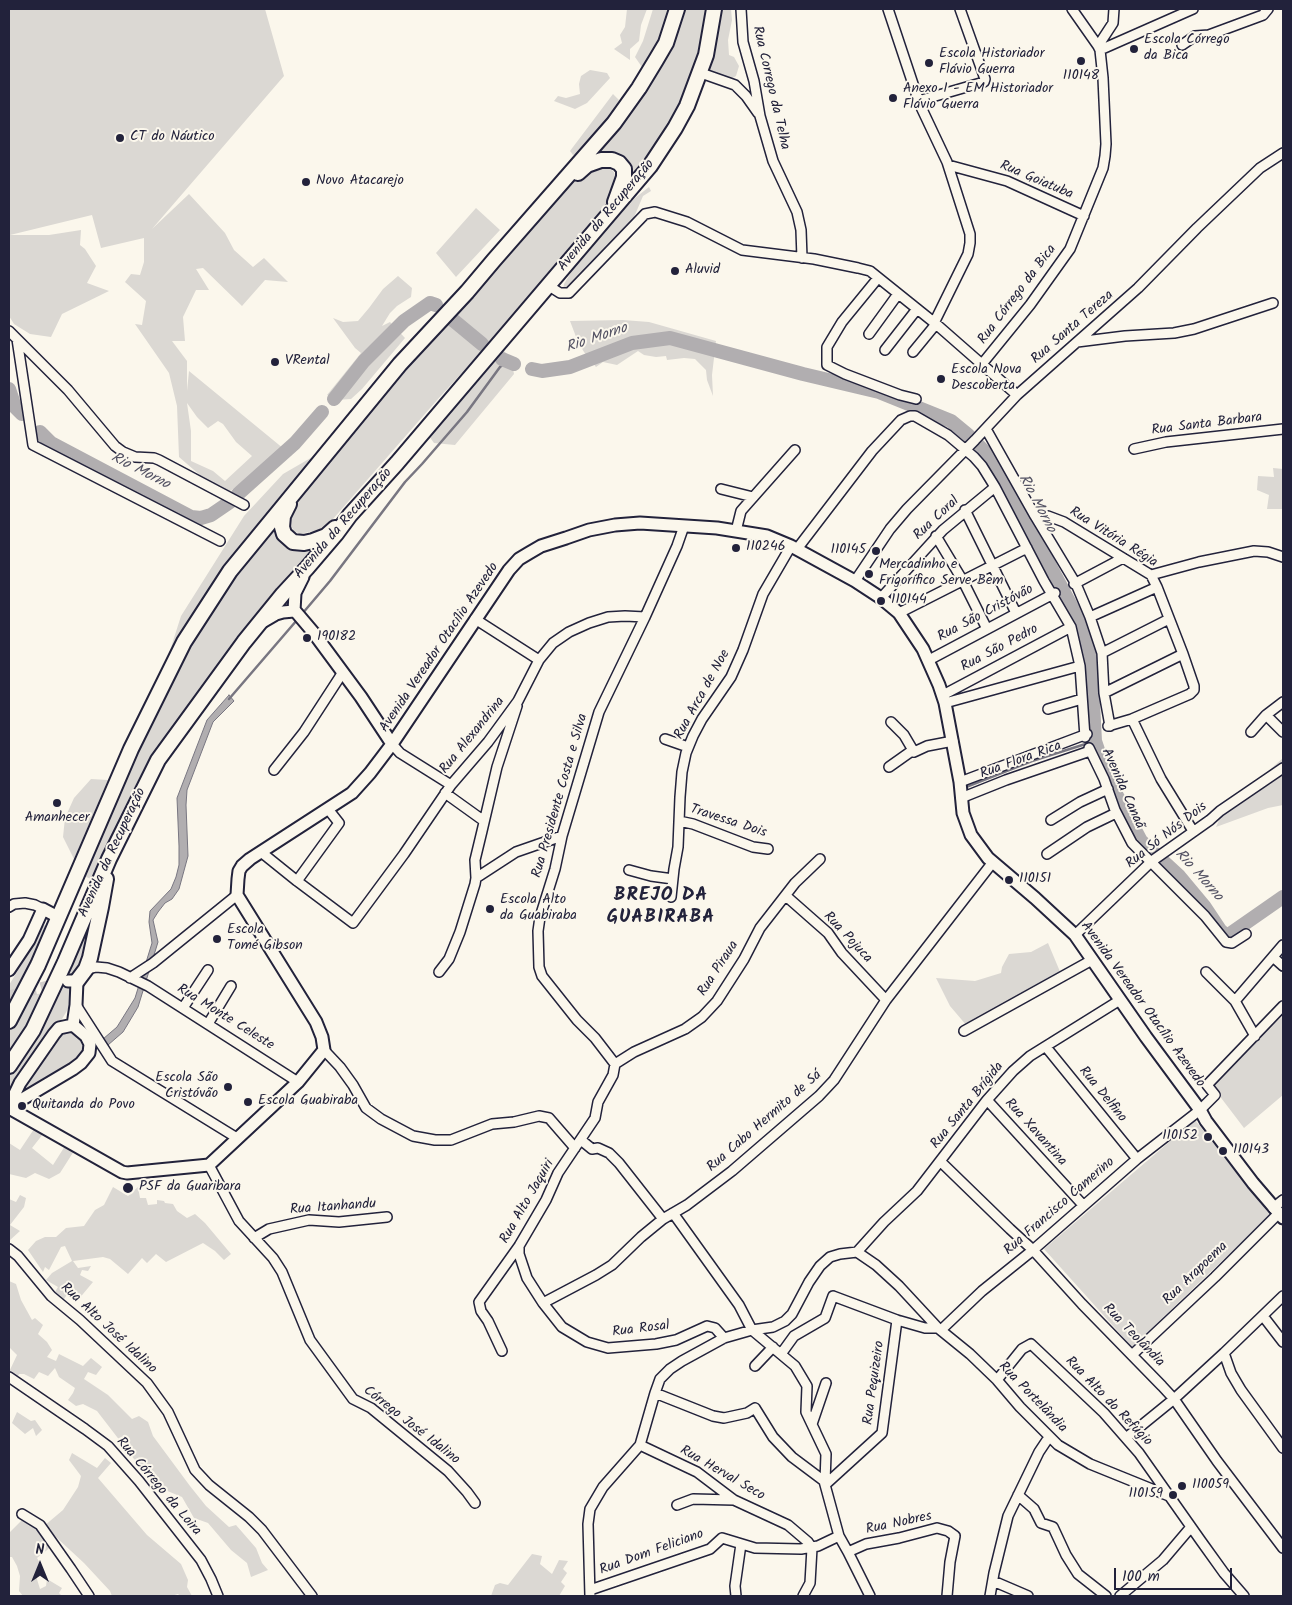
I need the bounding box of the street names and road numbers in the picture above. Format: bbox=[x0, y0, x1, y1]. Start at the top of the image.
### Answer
street label: Rua Corrego da Telha bbox=[748, 25, 792, 151]
street label: Avenida da Recuperação bbox=[555, 157, 659, 275]
street label: Rua Goiatuba bbox=[997, 158, 1075, 204]
street label: Rua Córrego da Bica bbox=[975, 242, 1061, 348]
street label: Rua Santa Tereza bbox=[1028, 288, 1118, 368]
street label: Rua Santa Barbara bbox=[1151, 410, 1263, 440]
street label: Avenida da Recuperação bbox=[292, 465, 396, 583]
street label: Rua Coral bbox=[911, 494, 963, 544]
street label: Rua Vitória Régia bbox=[1066, 504, 1160, 572]
street label: Avenida Vereador Otacílio Azevedo bbox=[377, 560, 503, 736]
street label: Rua São Cristóvão bbox=[935, 582, 1037, 646]
street label: Rua São Pedro bbox=[959, 622, 1041, 676]
street label: Rua Arca de Noe bbox=[671, 647, 735, 743]
street label: Rua Alexandrina bbox=[437, 694, 509, 778]
street label: Rua Presidente Costa e Silva bbox=[530, 712, 592, 880]
street label: Rua Flora Rica bbox=[978, 739, 1064, 783]
street label: Avenida Canaã bbox=[1097, 746, 1147, 832]
street label: Avenida da Recuperação bbox=[76, 786, 150, 920]
street label: Rua Só Nós Dois bbox=[1123, 799, 1211, 873]
street label: Travessa Dois bbox=[688, 802, 768, 842]
street label: Rua Pojuca bbox=[819, 909, 875, 967]
street label: Avenida Vereador Otacílio Azevedo bbox=[1076, 919, 1208, 1091]
street label: Rua Piraua bbox=[695, 938, 743, 1000]
street label: Rua Monte Celeste bbox=[173, 981, 277, 1055]
street label: Rua Santa Brígida bbox=[928, 1059, 1008, 1153]
street label: Rua Delfino bbox=[1074, 1064, 1130, 1126]
street label: Rua Cabo Hermito de Sá bbox=[704, 1068, 826, 1176]
street label: Rua Xavantina bbox=[1000, 1096, 1070, 1170]
street label: Rua Francisco Camerino bbox=[1001, 1154, 1119, 1260]
street label: Rua Alto Jaquiri bbox=[497, 1157, 559, 1247]
street label: Rua Itanhandu bbox=[289, 1197, 377, 1219]
street label: Rua Arapoema bbox=[1160, 1239, 1232, 1309]
street label: Rua Alto José Idalino bbox=[56, 1280, 160, 1378]
street label: Rua Teolândia bbox=[1099, 1301, 1167, 1371]
street label: Rua Rosal bbox=[611, 1318, 671, 1342]
street label: Rua Pequizeiro bbox=[861, 1340, 889, 1426]
street label: Rua Alto do Refúgio bbox=[1061, 1354, 1155, 1450]
street label: Rua Portelândia bbox=[994, 1359, 1070, 1437]
street label: Córrego José Idalino bbox=[359, 1383, 463, 1469]
street label: Rua Córrego da Loira bbox=[112, 1434, 204, 1540]
street label: Rua Herval Seco bbox=[677, 1443, 767, 1505]
street label: Rua Nobres bbox=[864, 1509, 934, 1539]
street label: Rua Dom Feliciano bbox=[598, 1526, 706, 1580]

